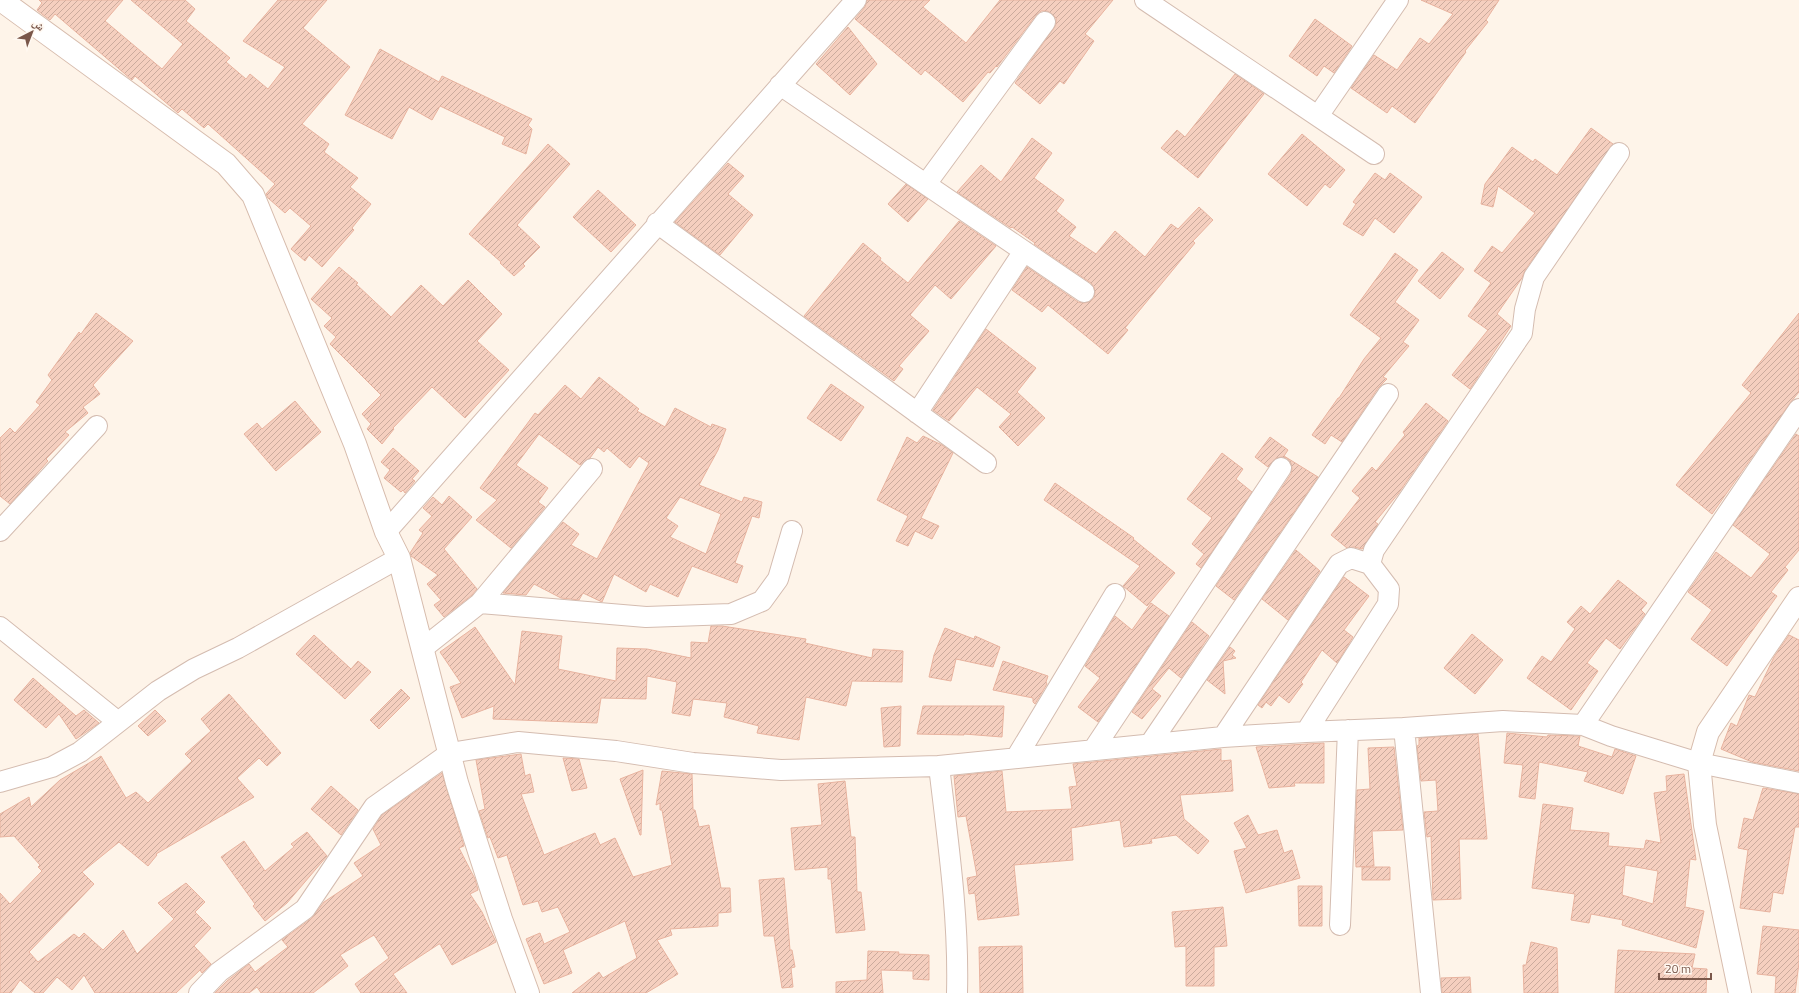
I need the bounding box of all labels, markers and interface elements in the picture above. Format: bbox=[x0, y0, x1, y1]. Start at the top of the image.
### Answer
north arrow bbox=[12, 12, 52, 52]
text: ش bbox=[29, 15, 49, 35]
scale bar bbox=[1659, 955, 1711, 981]
text: 20 m bbox=[1665, 959, 1691, 978]

